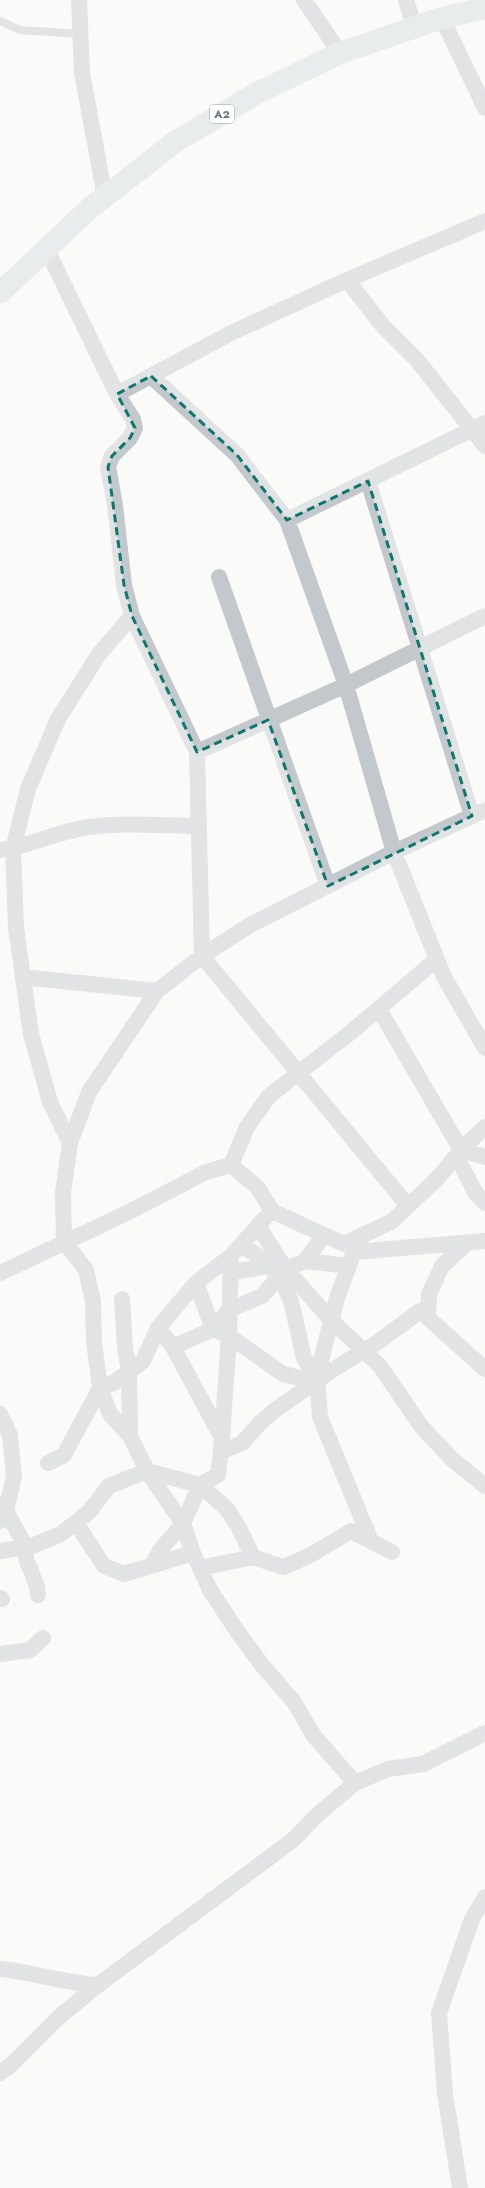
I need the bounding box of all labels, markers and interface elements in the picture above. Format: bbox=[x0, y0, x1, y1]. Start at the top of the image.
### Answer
road number: A2 bbox=[210, 105, 234, 123]

